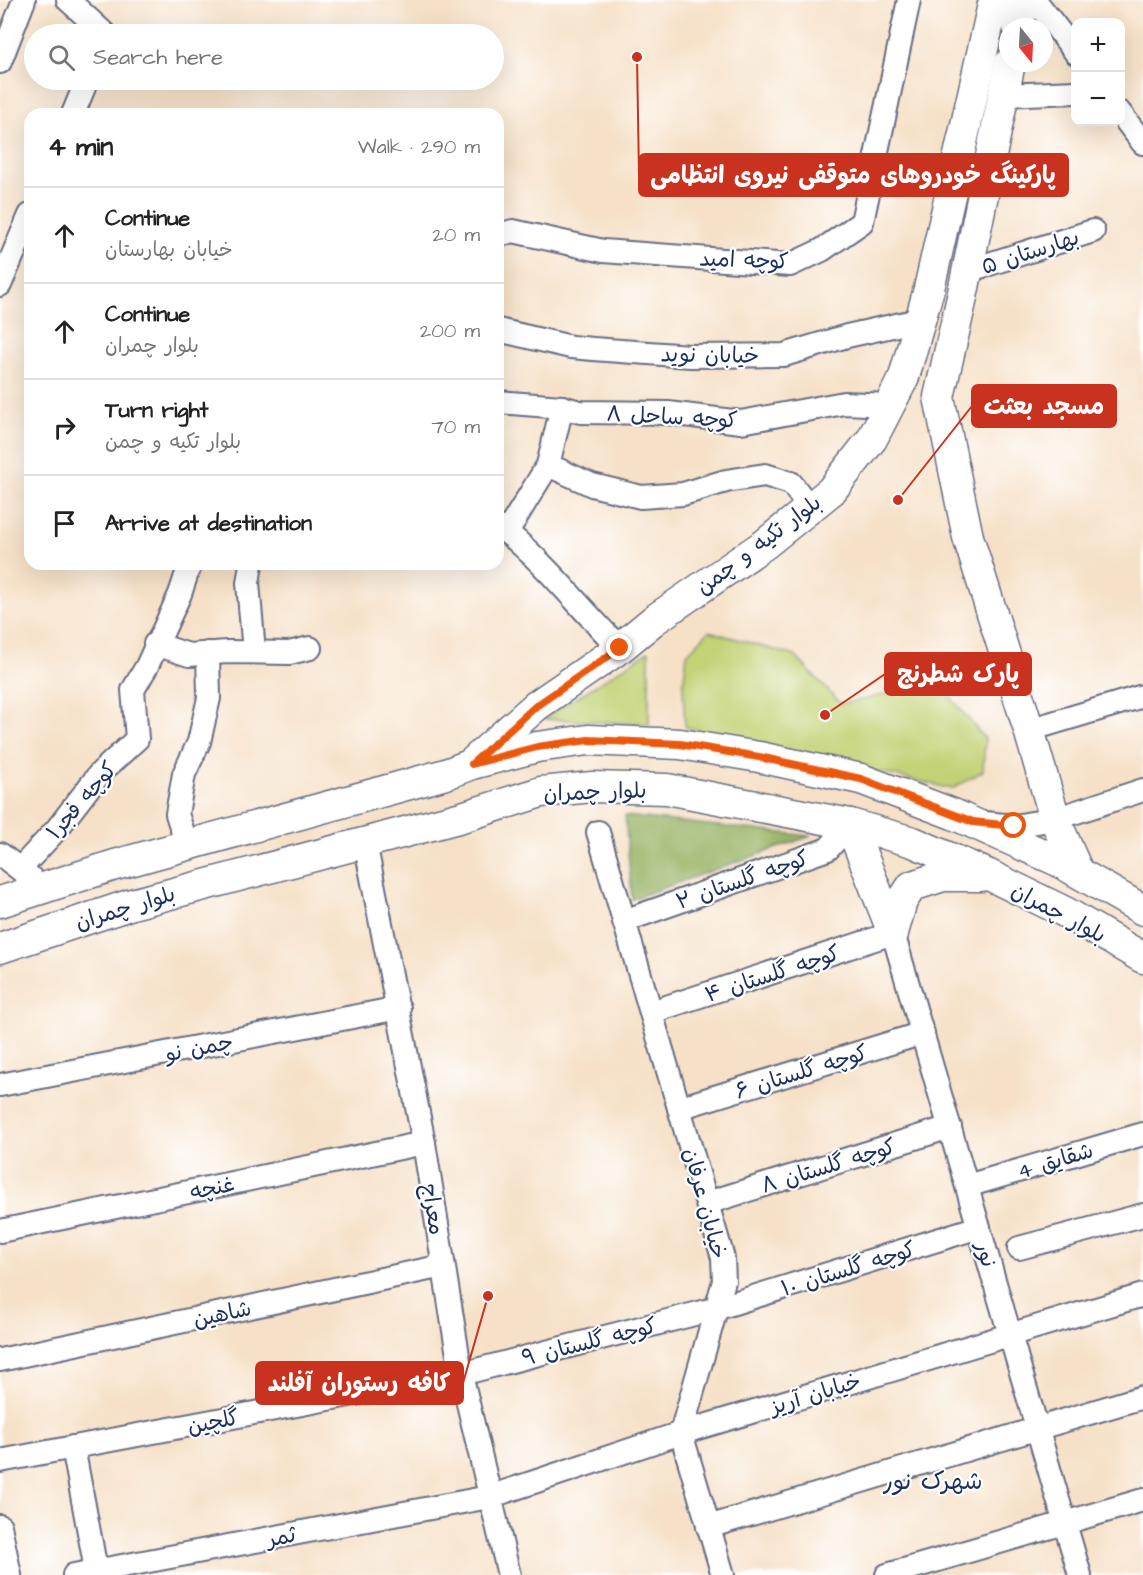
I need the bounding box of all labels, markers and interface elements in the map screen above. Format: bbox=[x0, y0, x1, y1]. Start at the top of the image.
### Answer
north arrow bbox=[999, 18, 1053, 72]
map controls bbox=[1071, 18, 1125, 126]
button: + bbox=[1071, 18, 1125, 72]
search box bbox=[24, 24, 504, 90]
icon: search bbox=[45, 41, 78, 74]
text: Search here bbox=[93, 42, 223, 73]
button: − bbox=[1071, 72, 1125, 126]
text: 4 min bbox=[48, 129, 113, 165]
text: Walk · 290 m bbox=[358, 133, 480, 161]
callout: پارکینگ خودروهای متوقفی نیروی انتظامی bbox=[639, 154, 1068, 196]
text: پارکینگ خودروهای متوقفی نیروی انتظامی bbox=[650, 159, 1056, 193]
text: Continue bbox=[105, 203, 190, 234]
icon: ahead bbox=[48, 219, 81, 252]
text: 20 m bbox=[432, 221, 480, 249]
street label: بهارستان ۵ bbox=[978, 222, 1083, 283]
text: خیابان بهارستان bbox=[105, 236, 233, 264]
street label: کوچه امید bbox=[699, 243, 789, 278]
text: Continue bbox=[105, 299, 190, 330]
icon: ahead bbox=[48, 315, 81, 348]
text: 200 m bbox=[420, 317, 480, 345]
text: بلوار چمران bbox=[105, 332, 199, 360]
street label: خیابان نوید bbox=[660, 339, 760, 372]
callout: مسجد بعثت bbox=[972, 385, 1116, 427]
text: مسجد بعثت bbox=[984, 390, 1104, 424]
text: Turn right bbox=[105, 395, 208, 426]
street label: کوچه ساحل ۸ bbox=[606, 399, 738, 436]
icon: right bbox=[48, 411, 81, 444]
text: 70 m bbox=[432, 413, 480, 441]
text: بلوار تکیه و چمن bbox=[105, 428, 241, 456]
street label: بلوار تکیه و چمن bbox=[690, 488, 828, 603]
icon: arrive bbox=[48, 507, 81, 540]
text: Arrive at destination bbox=[105, 508, 312, 539]
route end bbox=[606, 634, 632, 660]
callout: پارک شطرنج bbox=[885, 653, 1031, 695]
text: پارک شطرنج bbox=[897, 658, 1019, 692]
street label: کوچه فجر۱ bbox=[39, 755, 125, 847]
street label: بلوار چمران bbox=[543, 775, 647, 810]
route start bbox=[1000, 812, 1026, 838]
street label: کوچه گلستان ۲ bbox=[672, 843, 813, 918]
street label: بلوار چمران bbox=[1005, 875, 1111, 951]
street label: بلوار چمران bbox=[72, 879, 179, 938]
street label: کوچه گلستان ۴ bbox=[701, 938, 844, 1011]
street label: چمن نو bbox=[161, 1027, 236, 1071]
street label: کوچه گلستان ۶ bbox=[731, 1038, 872, 1107]
street label: کوچه گلستان ۸ bbox=[757, 1131, 900, 1202]
street label: شقایق 4 bbox=[1014, 1135, 1097, 1188]
street label: خیابان عرفان bbox=[675, 1145, 734, 1262]
street label: غنچه bbox=[187, 1169, 237, 1208]
street label: معراج bbox=[413, 1181, 452, 1237]
street label: کوچه گلستان ۱۰ bbox=[777, 1234, 920, 1305]
street label: نور bbox=[967, 1237, 1004, 1271]
street label: شاهین bbox=[190, 1293, 254, 1336]
street label: کوچه گلستان ۹ bbox=[519, 1311, 660, 1374]
callout: کافه رستوران آفلند bbox=[256, 1362, 463, 1404]
street label: خیابان آریز bbox=[764, 1366, 865, 1424]
text: کافه رستوران آفلند bbox=[268, 1367, 451, 1401]
street label: گلچین bbox=[185, 1402, 242, 1443]
district label: شهرک نور bbox=[882, 1465, 983, 1499]
street label: ثمر bbox=[262, 1519, 299, 1556]

